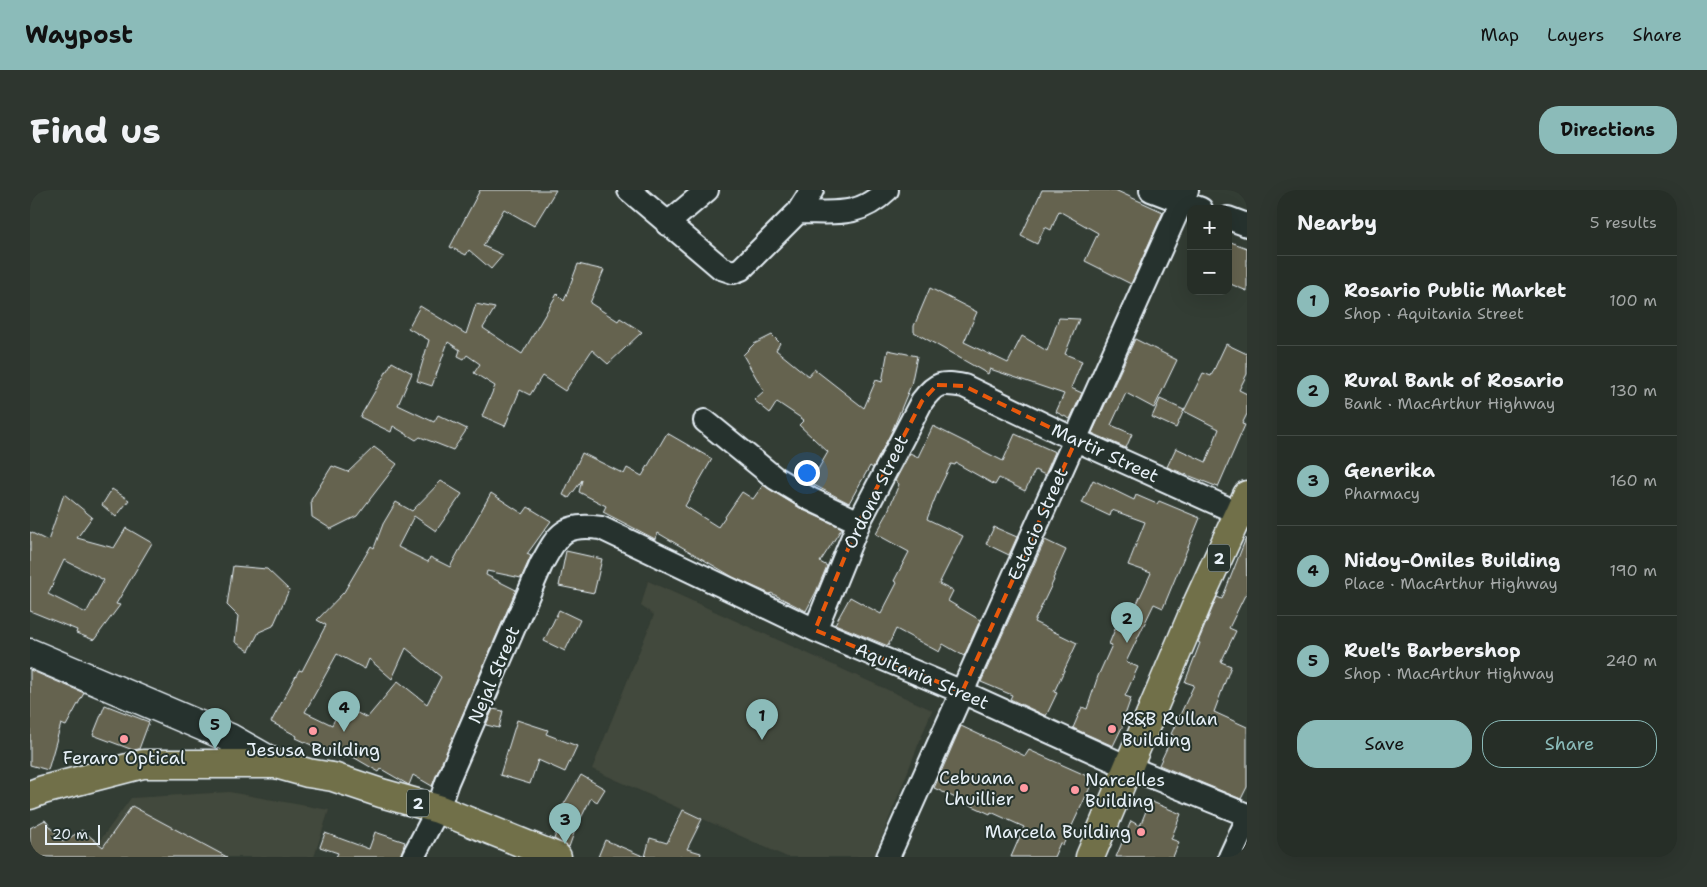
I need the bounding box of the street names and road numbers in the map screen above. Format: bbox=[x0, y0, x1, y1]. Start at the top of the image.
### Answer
street label: Martir Street bbox=[1047, 418, 1163, 488]
street label: Ordona Street bbox=[838, 431, 914, 553]
street label: Estacio Street bbox=[1002, 464, 1074, 584]
road number: 2 bbox=[1208, 544, 1230, 572]
street label: Nejal Street bbox=[463, 622, 525, 727]
street label: Aquitania Street bbox=[851, 637, 993, 715]
road number: 2 bbox=[407, 790, 429, 816]

